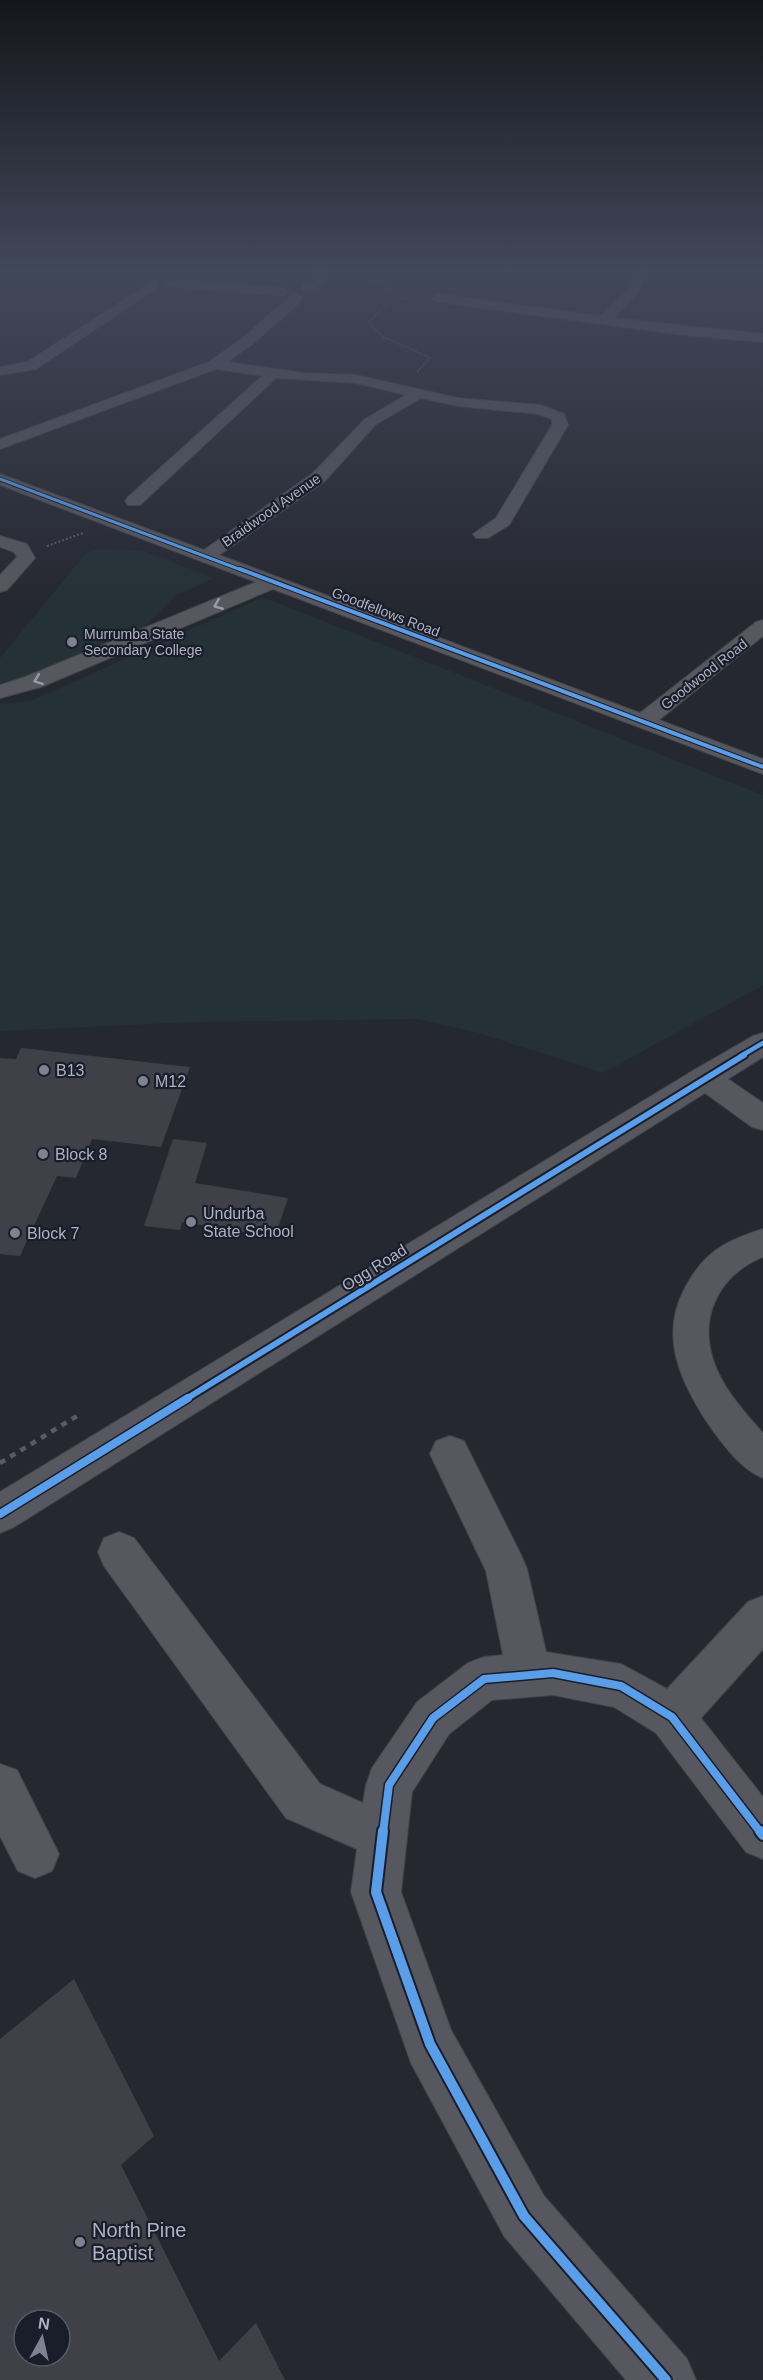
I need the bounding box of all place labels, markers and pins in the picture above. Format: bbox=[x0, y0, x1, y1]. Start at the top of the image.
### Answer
place label: Murrumba State Secondary College bbox=[84, 626, 203, 658]
marker: Murrumba State Secondary College bbox=[65, 635, 79, 649]
place label: B13 bbox=[56, 1062, 85, 1079]
marker: B13 bbox=[37, 1063, 51, 1077]
place label: M12 bbox=[155, 1073, 186, 1090]
marker: M12 bbox=[136, 1074, 150, 1088]
place label: Block 8 bbox=[55, 1146, 108, 1163]
marker: Block 8 bbox=[36, 1147, 50, 1161]
place label: Undurba State School bbox=[203, 1205, 294, 1240]
marker: Undurba State School bbox=[184, 1215, 198, 1229]
place label: Block 7 bbox=[27, 1225, 80, 1242]
marker: Block 7 bbox=[8, 1226, 22, 1240]
place label: North Pine Baptist bbox=[92, 2219, 187, 2264]
marker: North Pine Baptist bbox=[73, 2235, 87, 2249]

